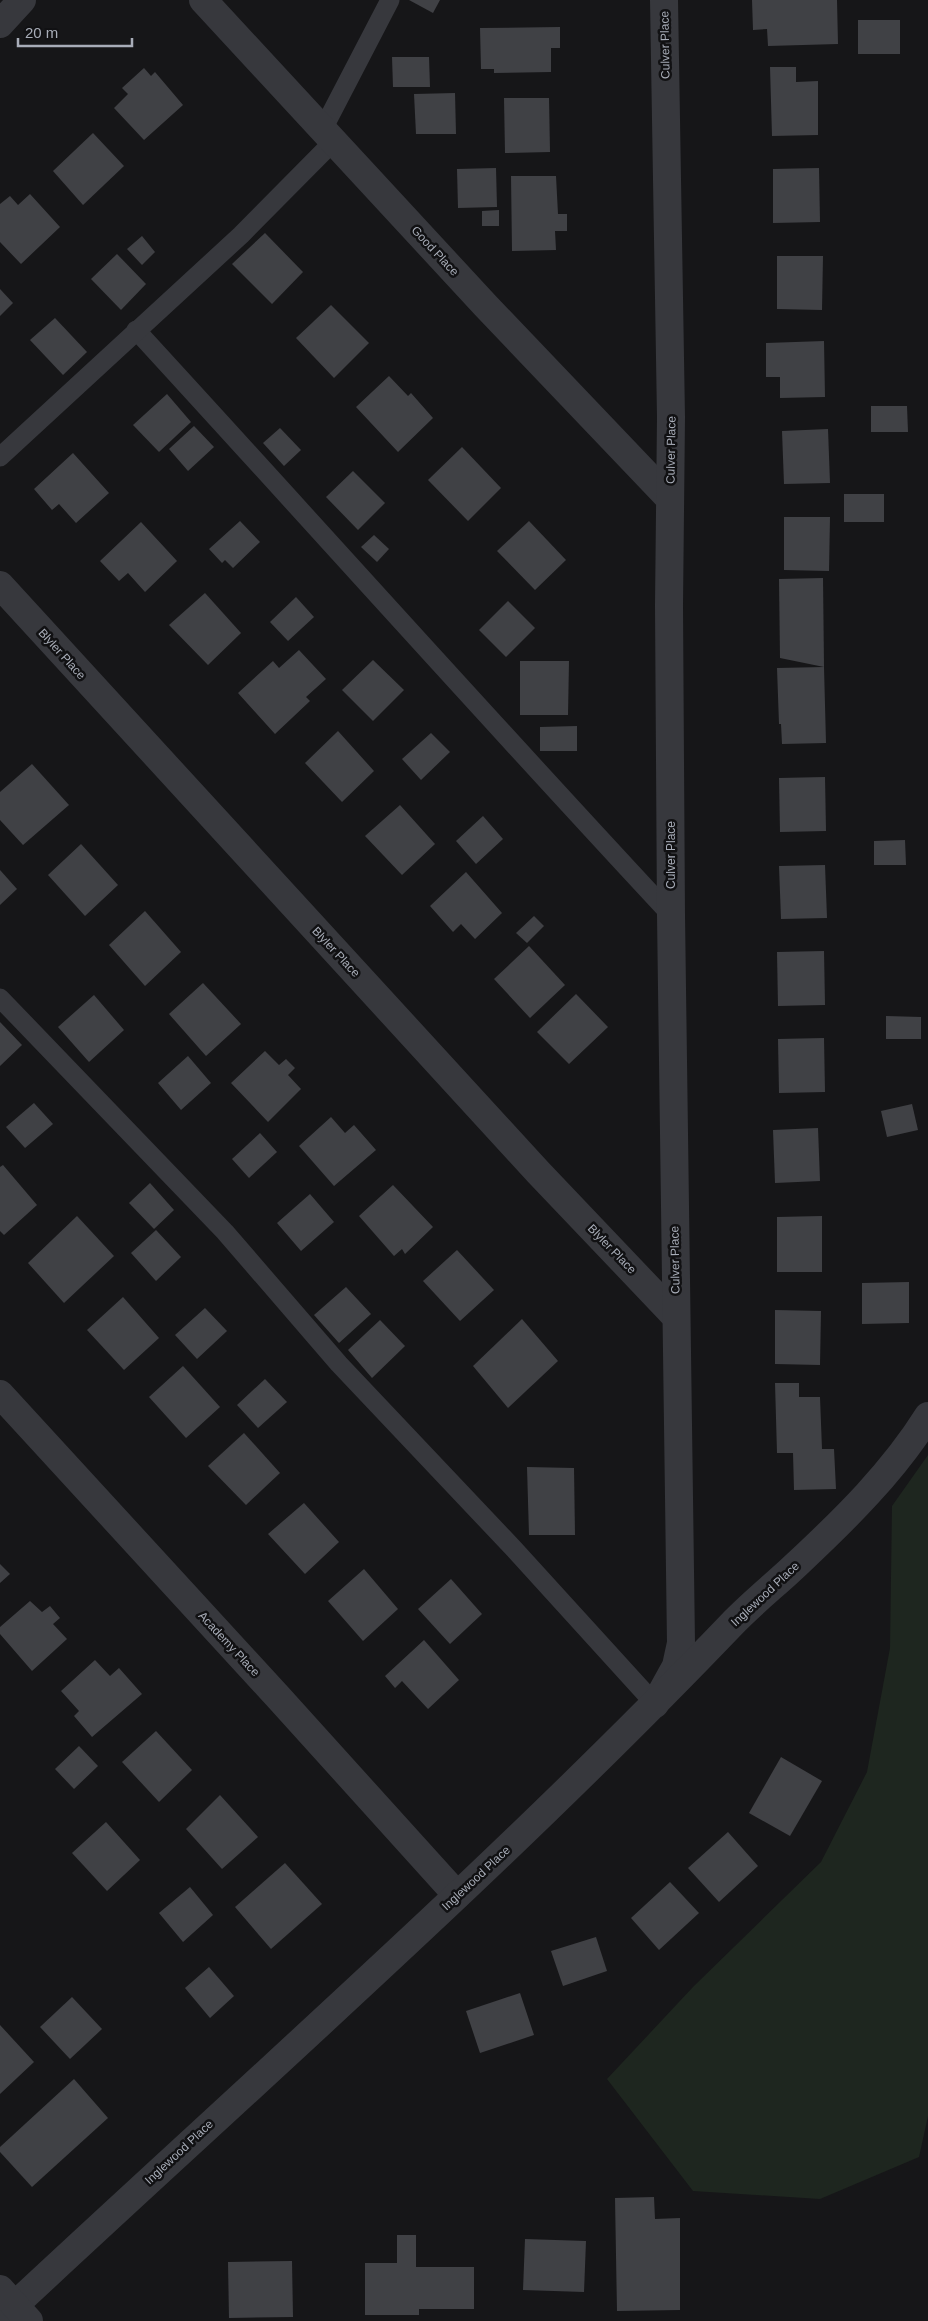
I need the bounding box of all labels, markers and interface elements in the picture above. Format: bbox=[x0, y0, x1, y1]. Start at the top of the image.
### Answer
street label: Culver Place bbox=[657, 11, 673, 79]
scale bar bbox=[18, 15, 131, 47]
text: 20 m bbox=[25, 24, 58, 41]
street label: Good Place bbox=[408, 223, 462, 279]
street label: Culver Place bbox=[663, 416, 679, 484]
street label: Blyler Place bbox=[36, 626, 89, 682]
street label: Culver Place bbox=[664, 821, 678, 889]
street label: Blyler Place bbox=[309, 924, 363, 980]
street label: Blyler Place bbox=[585, 1221, 639, 1277]
street label: Culver Place bbox=[667, 1226, 683, 1294]
street label: Inglewood Place bbox=[728, 1559, 802, 1629]
street label: Academy Place bbox=[195, 1609, 263, 1679]
street label: Inglewood Place bbox=[439, 1843, 513, 1913]
street label: Inglewood Place bbox=[142, 2117, 216, 2187]

